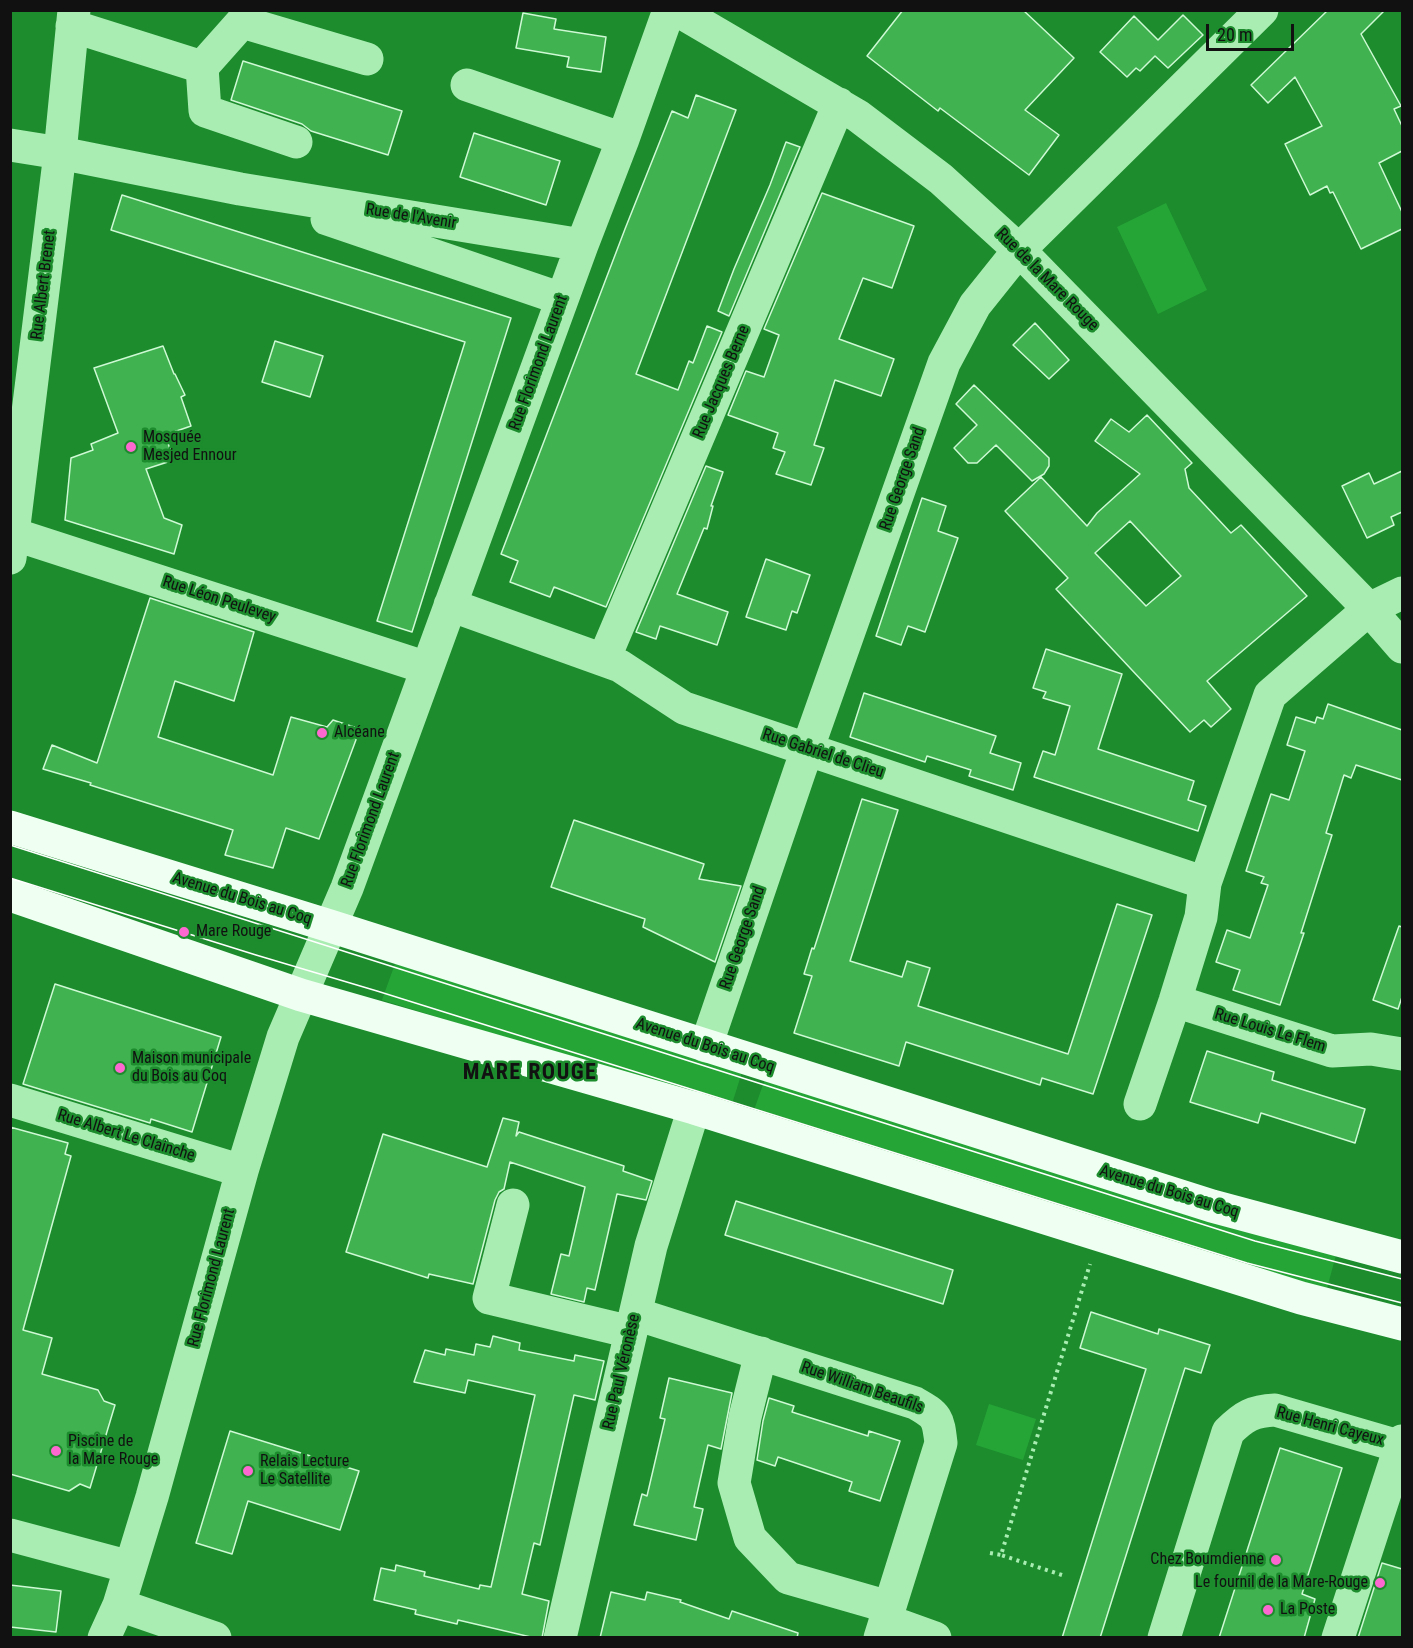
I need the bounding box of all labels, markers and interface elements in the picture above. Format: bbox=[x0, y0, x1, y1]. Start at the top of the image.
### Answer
scale bar bbox=[1209, 12, 1298, 50]
text: 20 m bbox=[1217, 24, 1252, 45]
street label: Rue de l'Avenir bbox=[364, 200, 458, 234]
street label: Rue de la Mare Rouge bbox=[992, 225, 1102, 335]
street label: Rue Albert Brenet bbox=[28, 229, 60, 341]
street label: Rue Florimond Laurent bbox=[506, 293, 572, 433]
street label: Rue Jacques Berne bbox=[690, 323, 754, 441]
street label: Rue George Sand bbox=[876, 425, 930, 533]
place label: Mosquée Mesjed Ennour bbox=[143, 428, 237, 466]
marker: Mosquée Mesjed Ennour bbox=[124, 440, 138, 454]
street label: Rue Léon Peulevey bbox=[160, 573, 278, 627]
place label: Alcéane bbox=[334, 723, 385, 743]
street label: Rue Gabriel de Clieu bbox=[760, 725, 886, 783]
marker: Alcéane bbox=[315, 726, 329, 740]
street label: Rue Florimond Laurent bbox=[338, 750, 404, 890]
street label: Avenue du Bois au Coq bbox=[170, 869, 314, 929]
street label: Rue George Sand bbox=[716, 884, 770, 992]
place label: Mare Rouge bbox=[196, 922, 271, 942]
marker: Mare Rouge bbox=[177, 925, 191, 939]
street label: Rue Louis Le Flem bbox=[1212, 1005, 1328, 1057]
street label: Avenue du Bois au Coq bbox=[633, 1015, 777, 1077]
place label: Maison municipale du Bois au Coq bbox=[132, 1049, 251, 1087]
district label: MARE ROUGE bbox=[463, 1060, 597, 1086]
marker: Maison municipale du Bois au Coq bbox=[113, 1061, 127, 1075]
street label: Rue Albert Le Clainche bbox=[55, 1106, 197, 1166]
street label: Avenue du Bois au Coq bbox=[1097, 1162, 1241, 1222]
street label: Rue Florimond Laurent bbox=[184, 1207, 240, 1349]
street label: Rue Paul Véronèse bbox=[599, 1312, 645, 1432]
street label: Rue William Beaufils bbox=[798, 1358, 926, 1418]
street label: Rue Henri Cayeux bbox=[1274, 1403, 1386, 1451]
place label: Piscine de la Mare Rouge bbox=[68, 1432, 158, 1470]
marker: Piscine de la Mare Rouge bbox=[49, 1444, 63, 1458]
place label: Relais Lecture Le Satellite bbox=[260, 1452, 349, 1490]
marker: Relais Lecture Le Satellite bbox=[241, 1464, 255, 1478]
place label: Chez Boumdienne bbox=[1150, 1550, 1264, 1570]
marker: Chez Boumdienne bbox=[1269, 1553, 1283, 1567]
place label: Le fournil de la Mare-Rouge bbox=[1195, 1573, 1368, 1593]
marker: Le fournil de la Mare-Rouge bbox=[1373, 1576, 1387, 1590]
place label: La Poste bbox=[1280, 1600, 1335, 1620]
marker: La Poste bbox=[1261, 1603, 1275, 1617]

